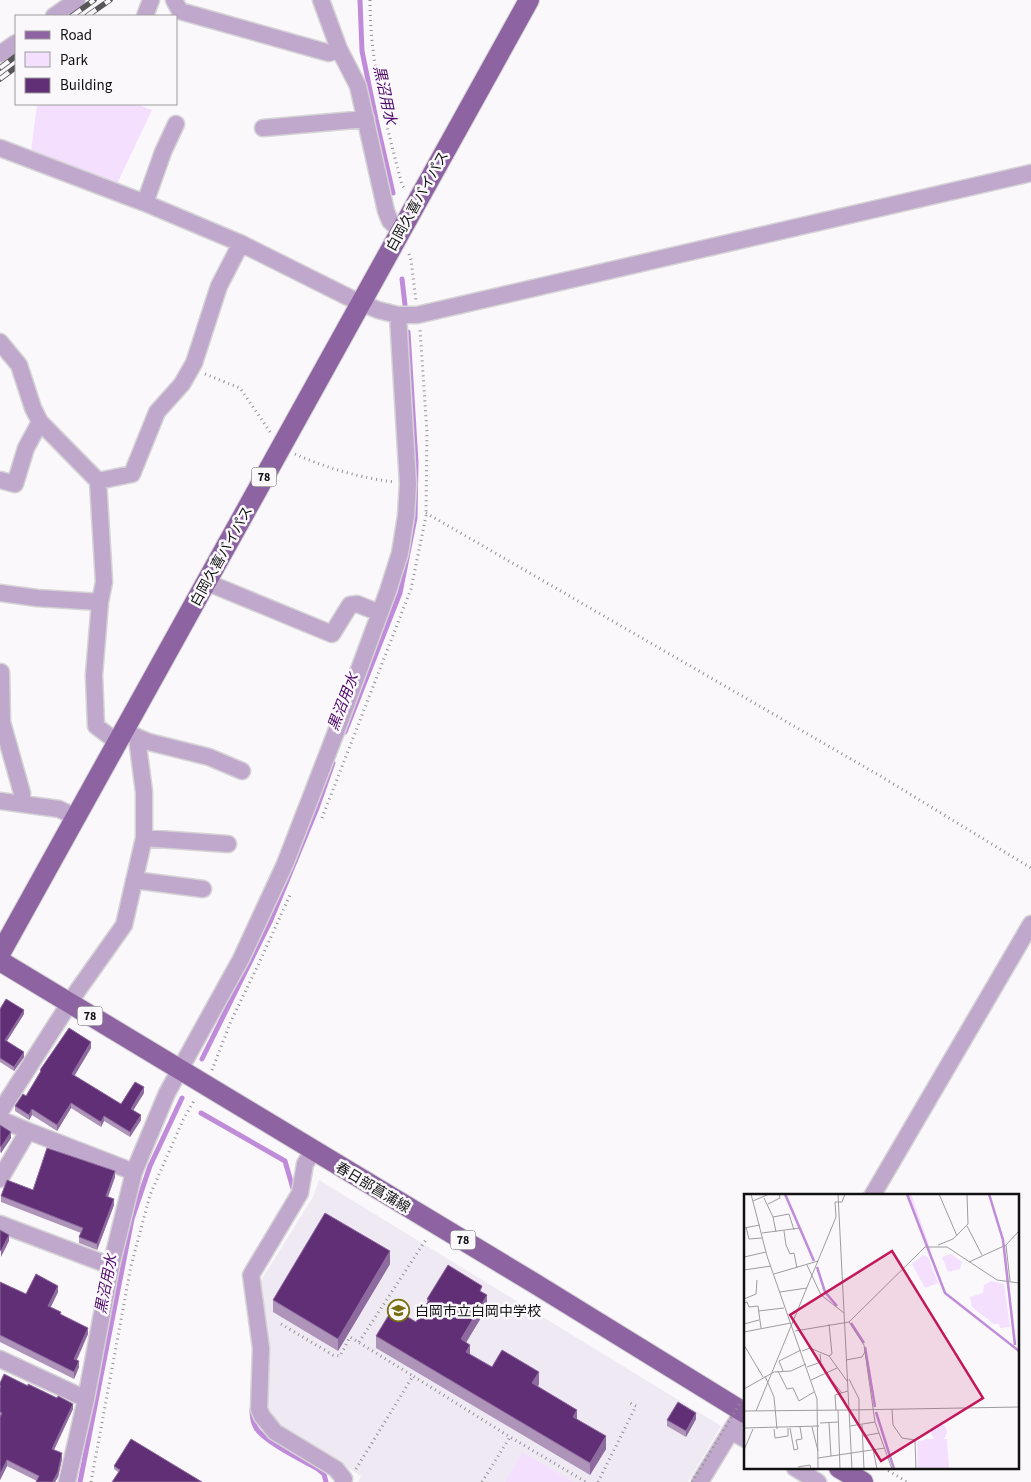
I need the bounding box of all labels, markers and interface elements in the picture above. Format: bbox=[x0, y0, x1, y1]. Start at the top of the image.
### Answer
legend bbox=[15, 15, 178, 105]
text: Road bbox=[60, 25, 92, 46]
text: Park bbox=[60, 50, 89, 71]
water label: 黒沼用水 bbox=[368, 64, 401, 129]
text: Building bbox=[60, 75, 113, 96]
street label: 白岡久喜バイパス bbox=[382, 148, 454, 255]
road number: 78 bbox=[252, 468, 276, 487]
street label: 白岡久喜バイパス bbox=[186, 503, 258, 610]
water label: 黒沼用水 bbox=[323, 669, 365, 734]
road number: 78 bbox=[78, 1006, 102, 1026]
street label: 春日部菖蒲線 bbox=[331, 1158, 414, 1218]
inset map bbox=[744, 1194, 1018, 1470]
road number: 78 bbox=[450, 1230, 476, 1250]
water label: 黒沼用水 bbox=[90, 1251, 123, 1316]
school or university icon: 白岡市立白岡中学校 bbox=[387, 1299, 411, 1323]
place label: 白岡市立白岡中学校 bbox=[415, 1302, 541, 1322]

